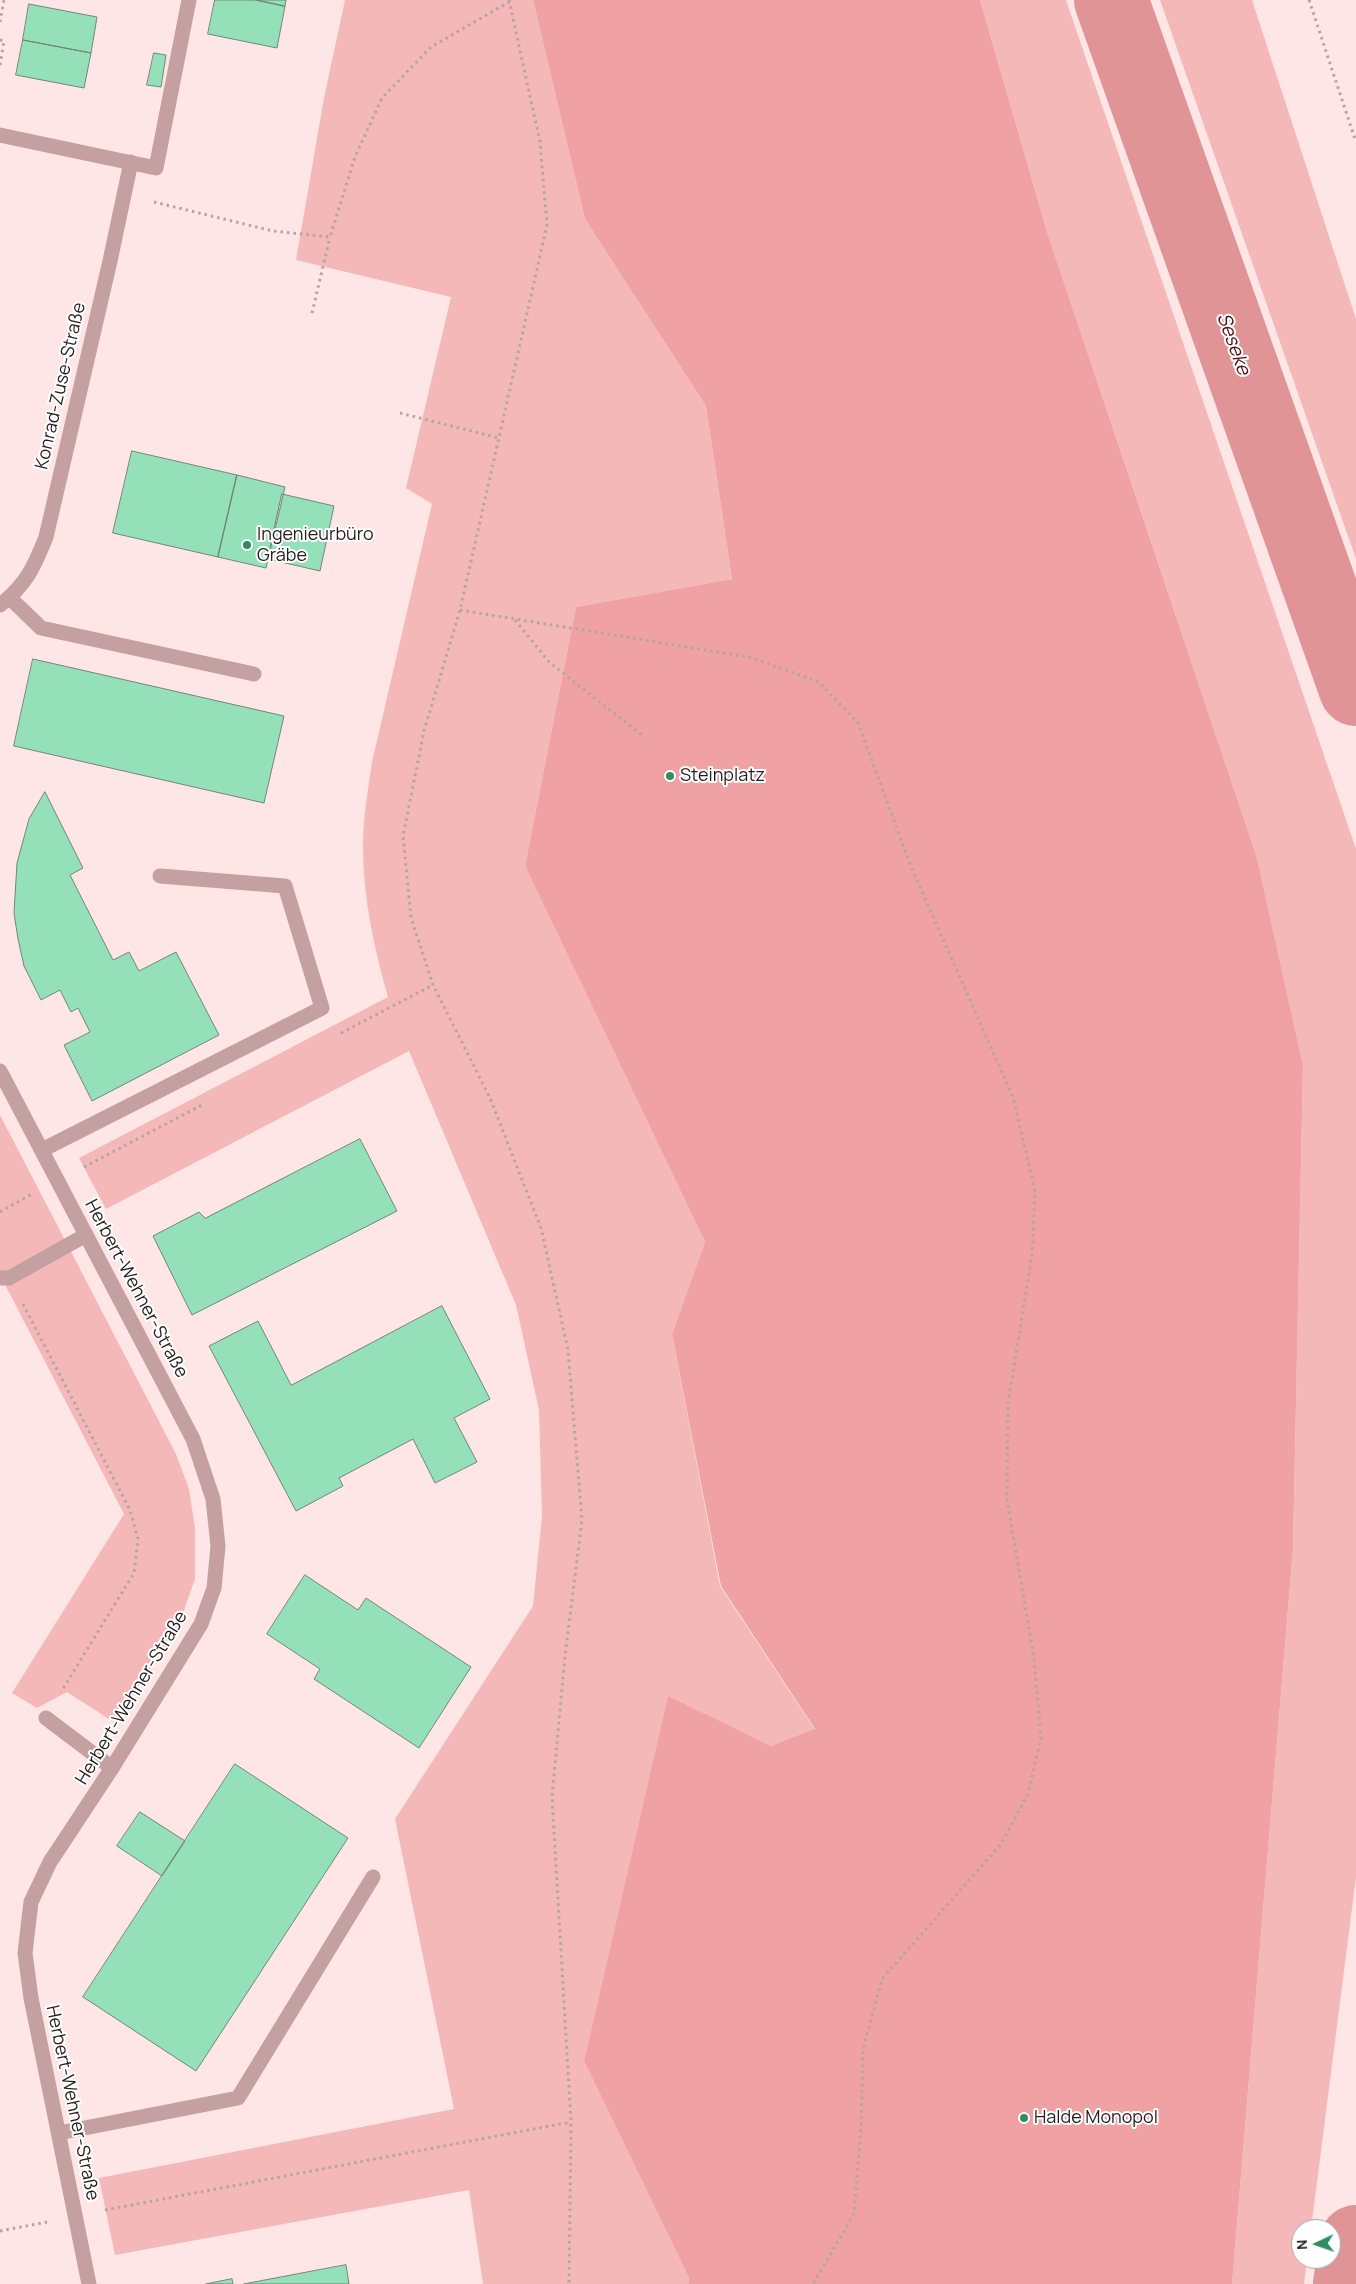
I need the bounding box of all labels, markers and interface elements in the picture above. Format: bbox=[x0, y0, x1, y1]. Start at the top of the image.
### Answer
street label: Konrad-Zuse-Straße bbox=[31, 300, 91, 472]
water label: Seseke bbox=[1211, 310, 1255, 378]
place label: Ingenieurbüro Gräbe bbox=[257, 524, 374, 566]
marker: Ingenieurbüro Gräbe bbox=[241, 539, 253, 551]
place label: Steinplatz bbox=[680, 765, 765, 787]
marker: Steinplatz bbox=[664, 770, 676, 782]
street label: Herbert-Wehner-Straße bbox=[80, 1196, 192, 1382]
street label: Herbert-Wehner-Straße bbox=[72, 1607, 192, 1789]
street label: Herbert-Wehner-Straße bbox=[41, 2003, 103, 2203]
place label: Halde Monopol bbox=[1034, 2107, 1158, 2129]
marker: Halde Monopol bbox=[1018, 2112, 1030, 2124]
north arrow bbox=[1291, 2219, 1341, 2269]
text: N bbox=[1292, 2239, 1311, 2250]

